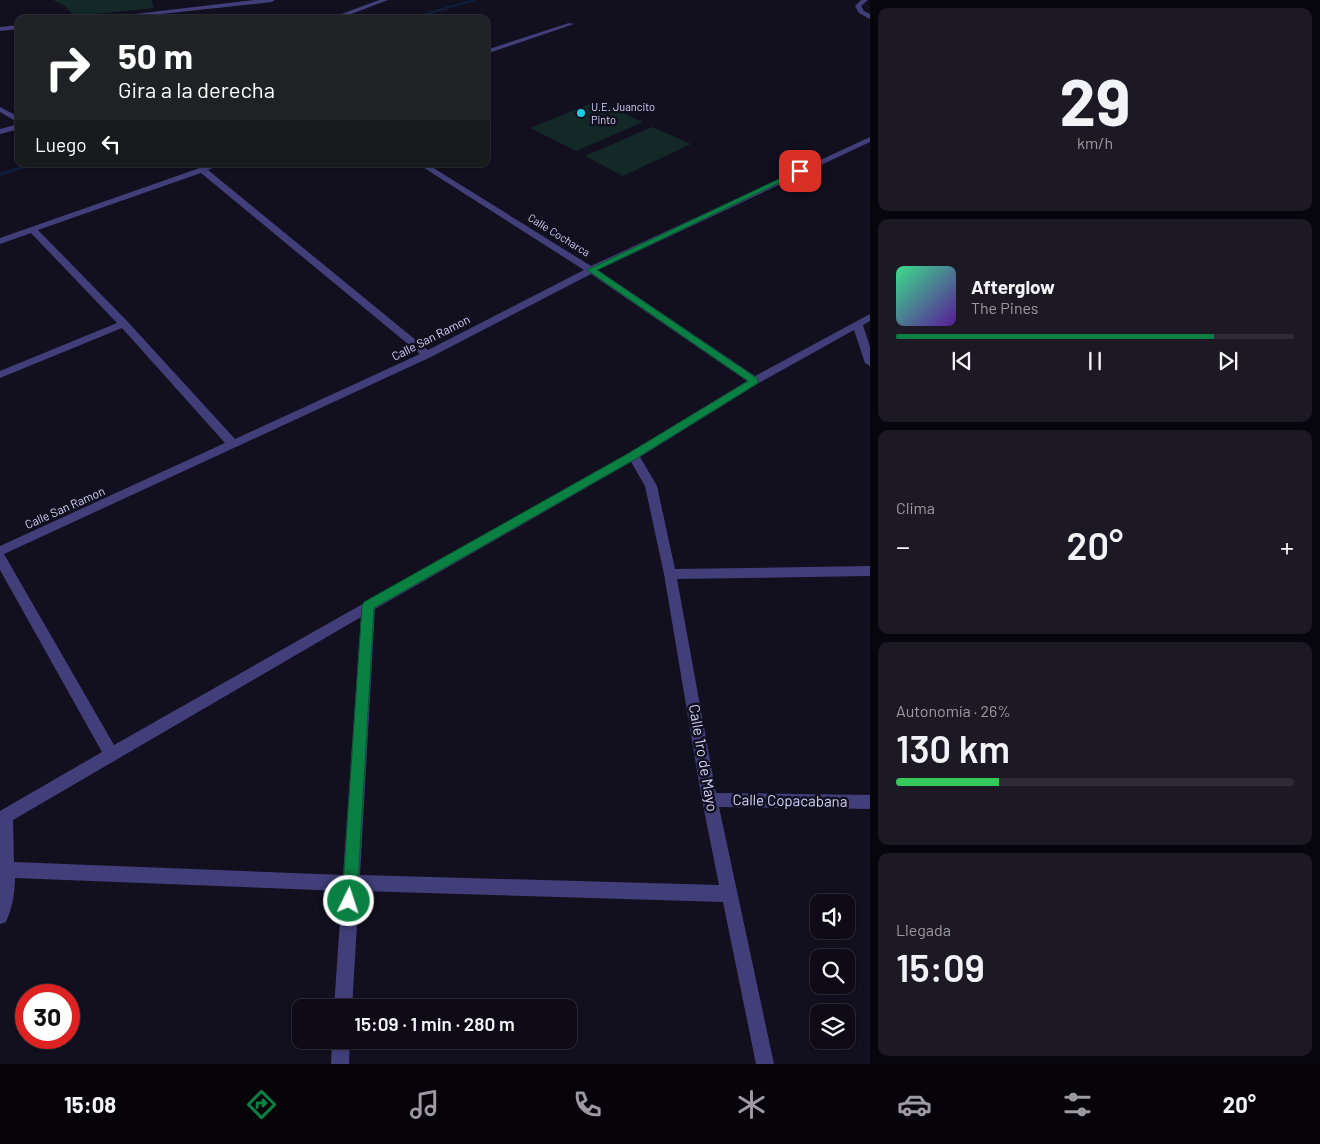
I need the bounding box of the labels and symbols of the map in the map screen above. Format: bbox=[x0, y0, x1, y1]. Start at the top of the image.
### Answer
place label: U.E. Juancito Pinto bbox=[591, 100, 655, 126]
marker: U.E. Juancito Pinto bbox=[575, 107, 587, 119]
pin bbox=[779, 150, 821, 192]
street label: Calle Cocharca bbox=[526, 210, 593, 259]
street label: Calle San Ramon bbox=[389, 311, 472, 363]
street label: Calle San Ramon bbox=[22, 483, 107, 531]
street label: Calle 1ro de Mayo bbox=[686, 703, 722, 813]
street label: Calle Copacabana bbox=[732, 790, 848, 810]
position arrow bbox=[322, 874, 374, 926]
speed limit sign: 30 bbox=[15, 984, 80, 1049]

